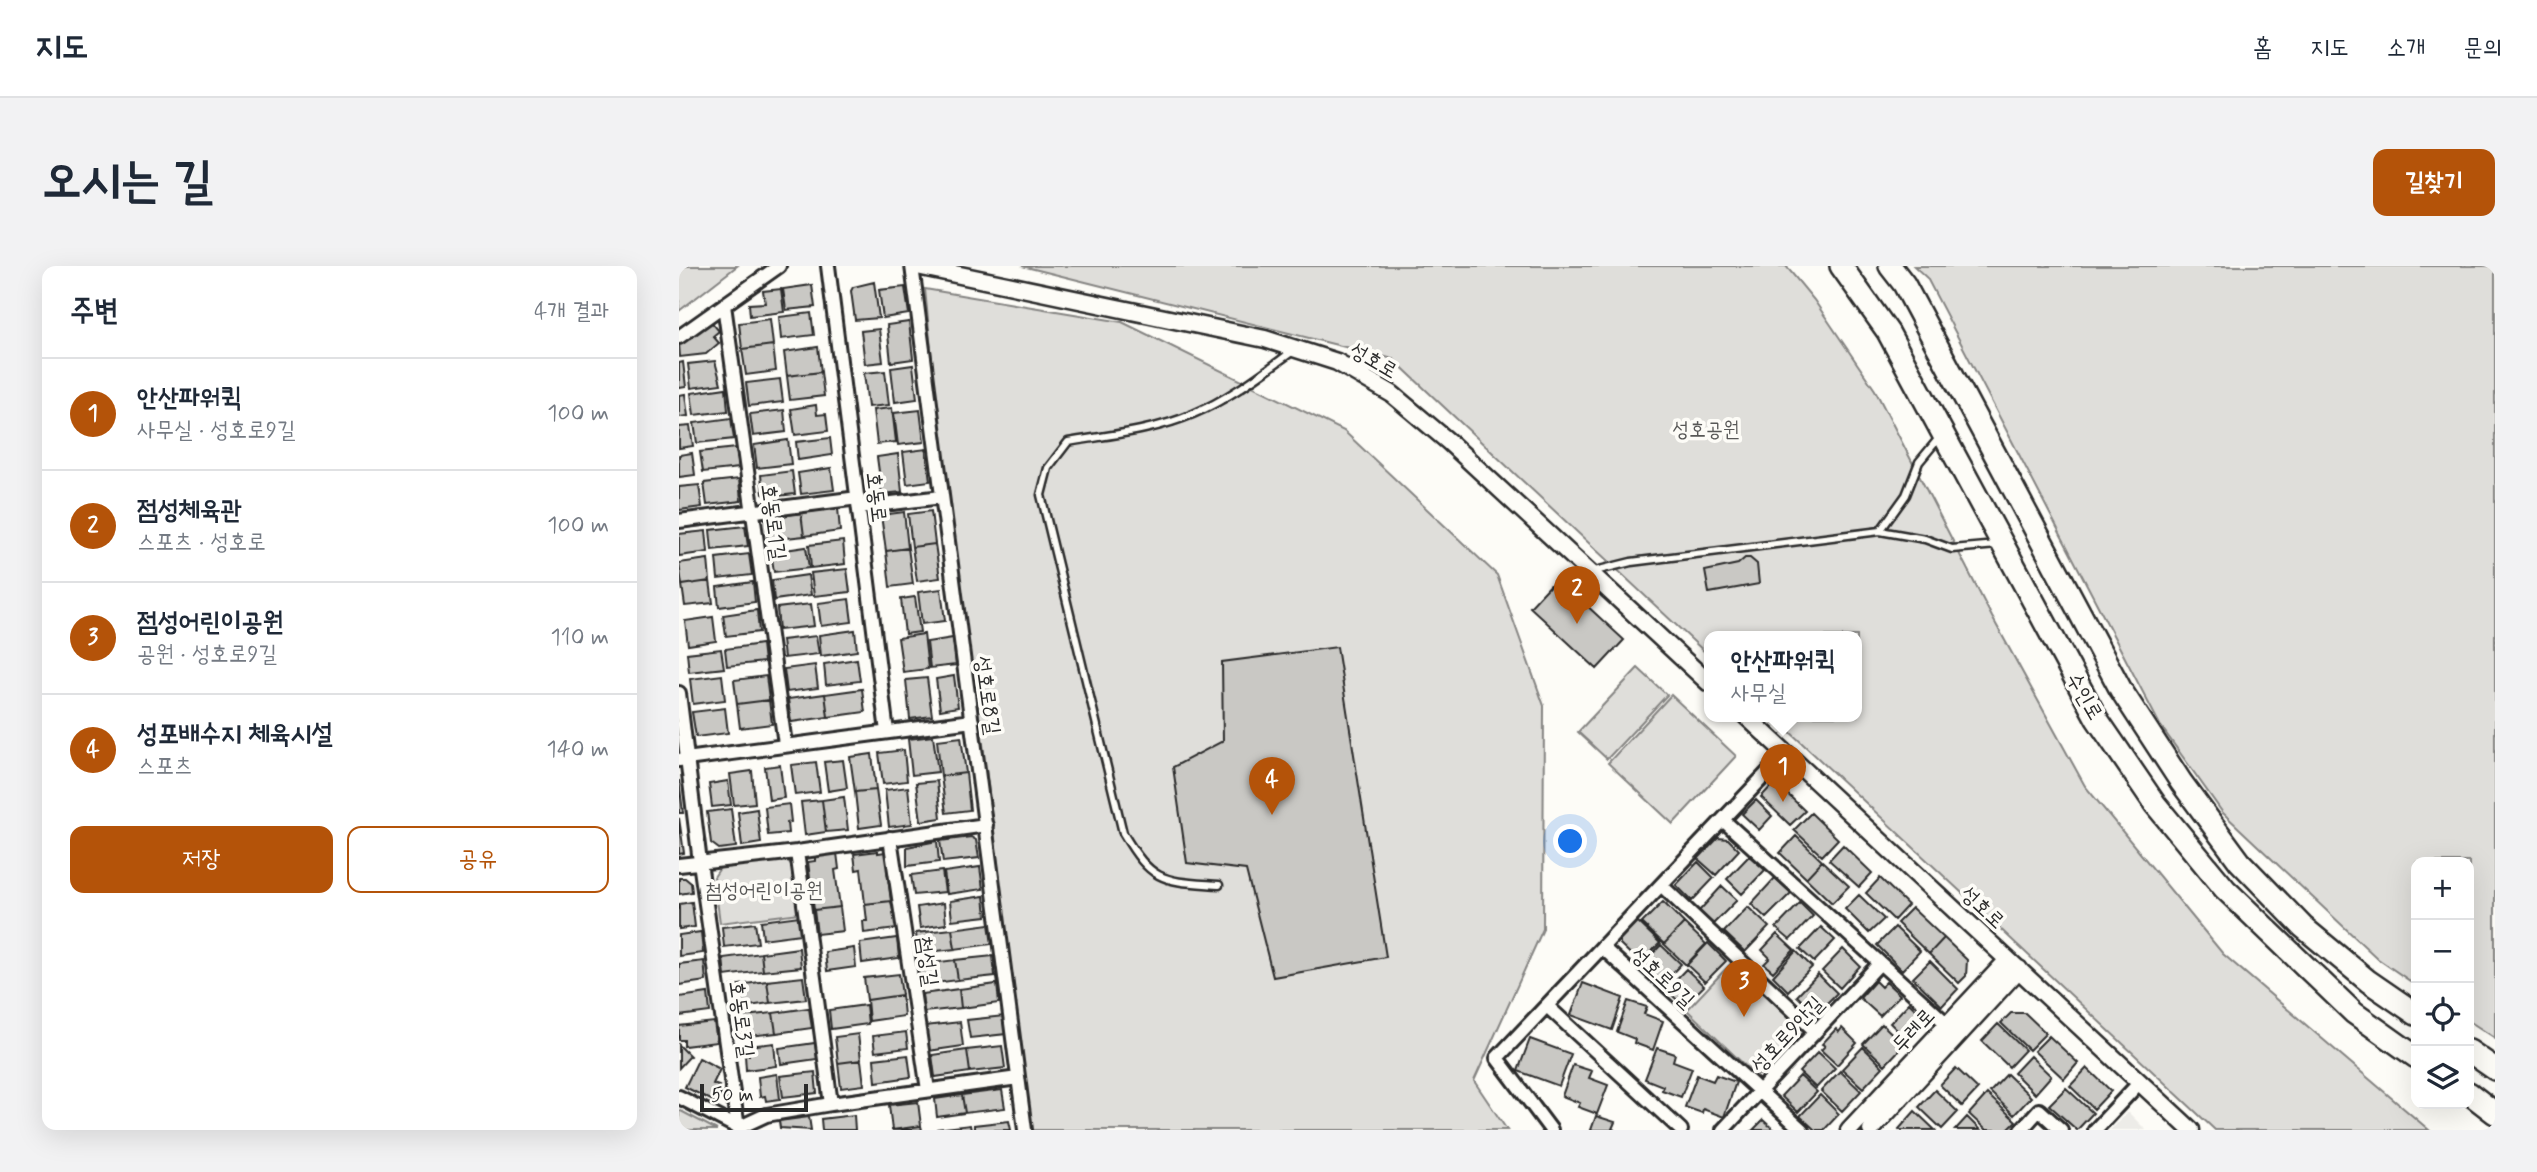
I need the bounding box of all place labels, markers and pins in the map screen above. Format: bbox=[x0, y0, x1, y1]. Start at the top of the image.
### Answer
pin: 2 bbox=[1554, 566, 1600, 624]
pin: 1 bbox=[1760, 744, 1806, 802]
pin: 4 bbox=[1249, 757, 1295, 815]
pin: 3 bbox=[1721, 959, 1767, 1017]

